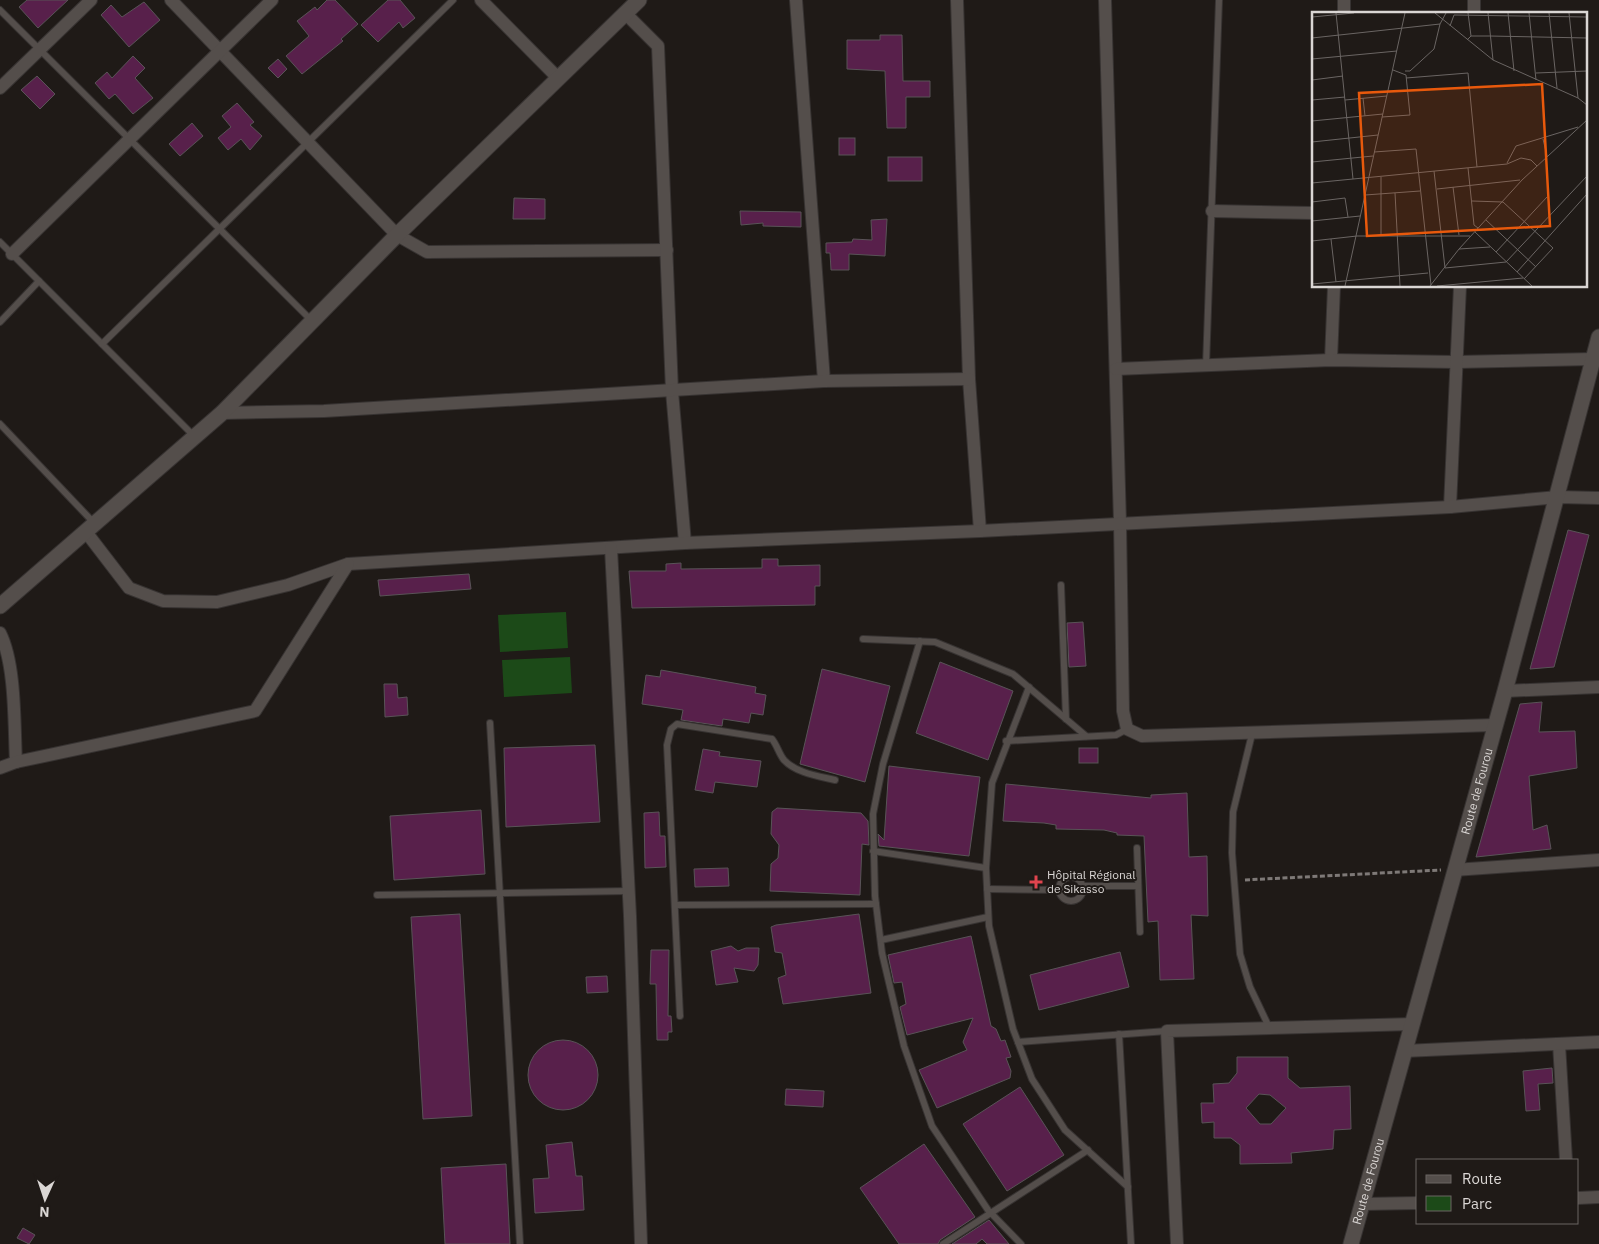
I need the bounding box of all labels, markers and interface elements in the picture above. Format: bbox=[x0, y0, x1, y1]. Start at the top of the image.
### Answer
inset map bbox=[1312, 12, 1586, 288]
street label: Route de Fourou bbox=[1457, 746, 1496, 836]
place label: Hôpital Régional de Sikasso bbox=[1047, 867, 1136, 896]
marker: Hôpital Régional de Sikasso bbox=[1029, 875, 1043, 889]
street label: Route de Fourou bbox=[1349, 1136, 1387, 1226]
legend bbox=[1416, 1159, 1579, 1224]
text: Route bbox=[1462, 1169, 1502, 1188]
north arrow bbox=[20, 1174, 70, 1224]
text: Parc bbox=[1462, 1194, 1492, 1213]
text: N bbox=[39, 1203, 50, 1221]

